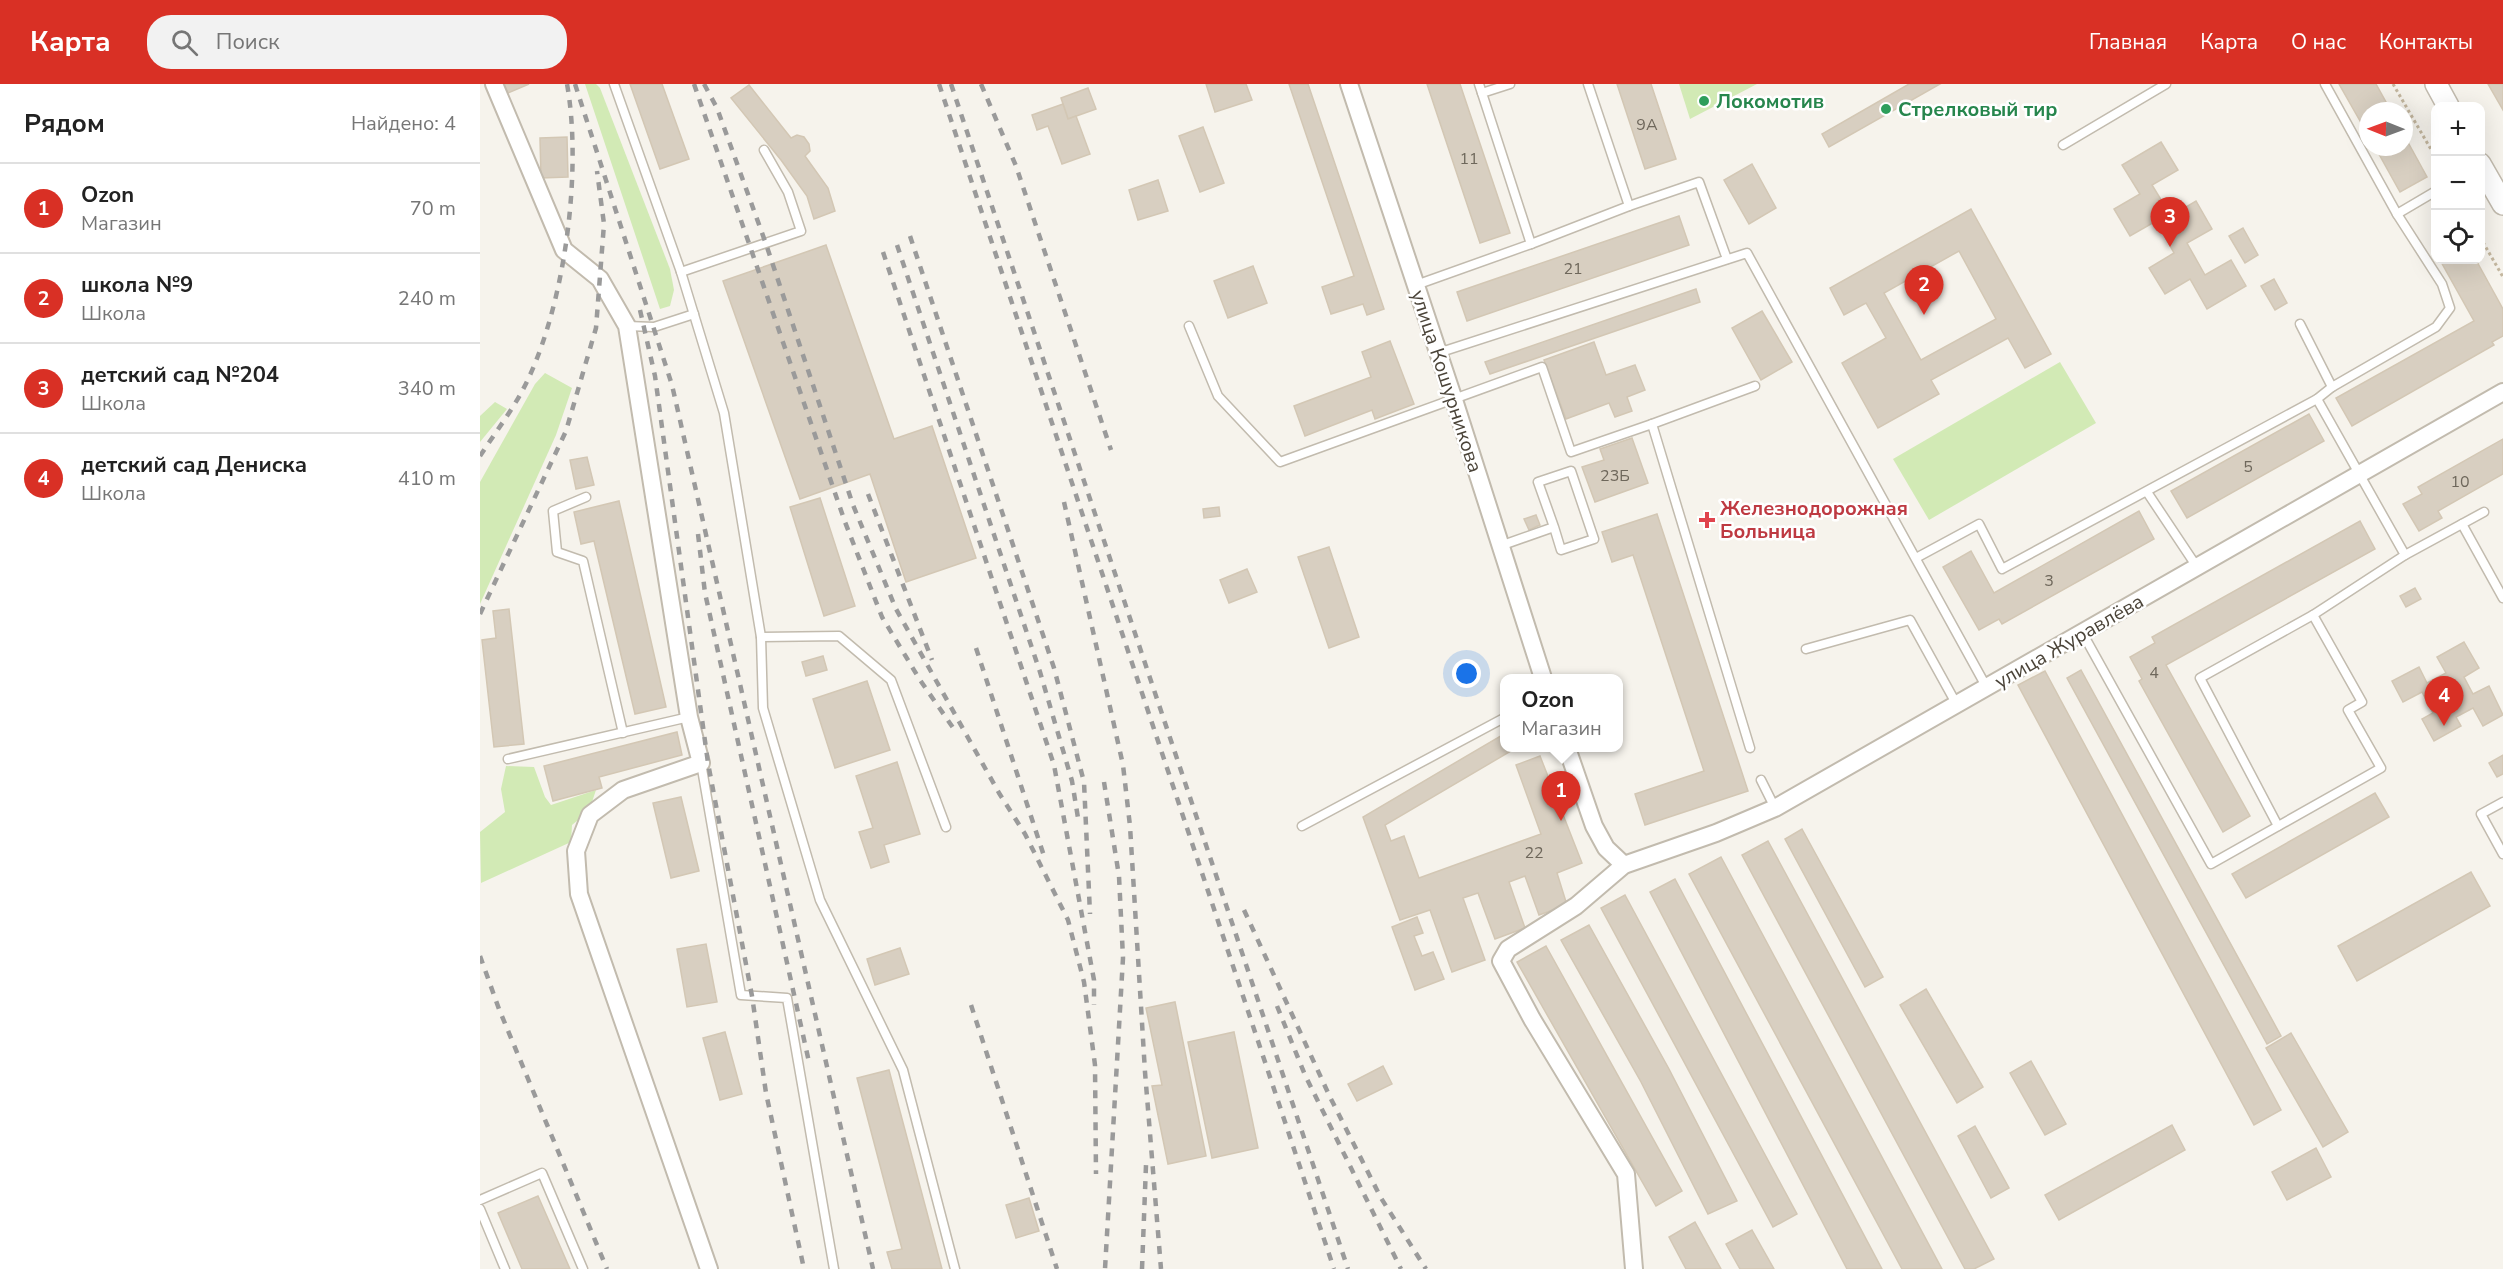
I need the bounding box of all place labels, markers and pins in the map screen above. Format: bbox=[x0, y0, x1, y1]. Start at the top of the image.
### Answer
place label: Локомотив bbox=[1716, 88, 1824, 115]
marker: Локомотив bbox=[1697, 94, 1711, 108]
place label: Стрелковый тир bbox=[1898, 96, 2058, 123]
marker: Стрелковый тир bbox=[1879, 102, 1893, 116]
pin: 3 bbox=[2150, 198, 2190, 247]
pin: 2 bbox=[1904, 266, 1944, 315]
place label: Железнодорожная Больница bbox=[1720, 495, 1908, 545]
marker: Железнодорожная Больница bbox=[1698, 511, 1716, 529]
pin: 4 bbox=[2424, 676, 2464, 726]
pin: 1 bbox=[1542, 772, 1580, 821]

